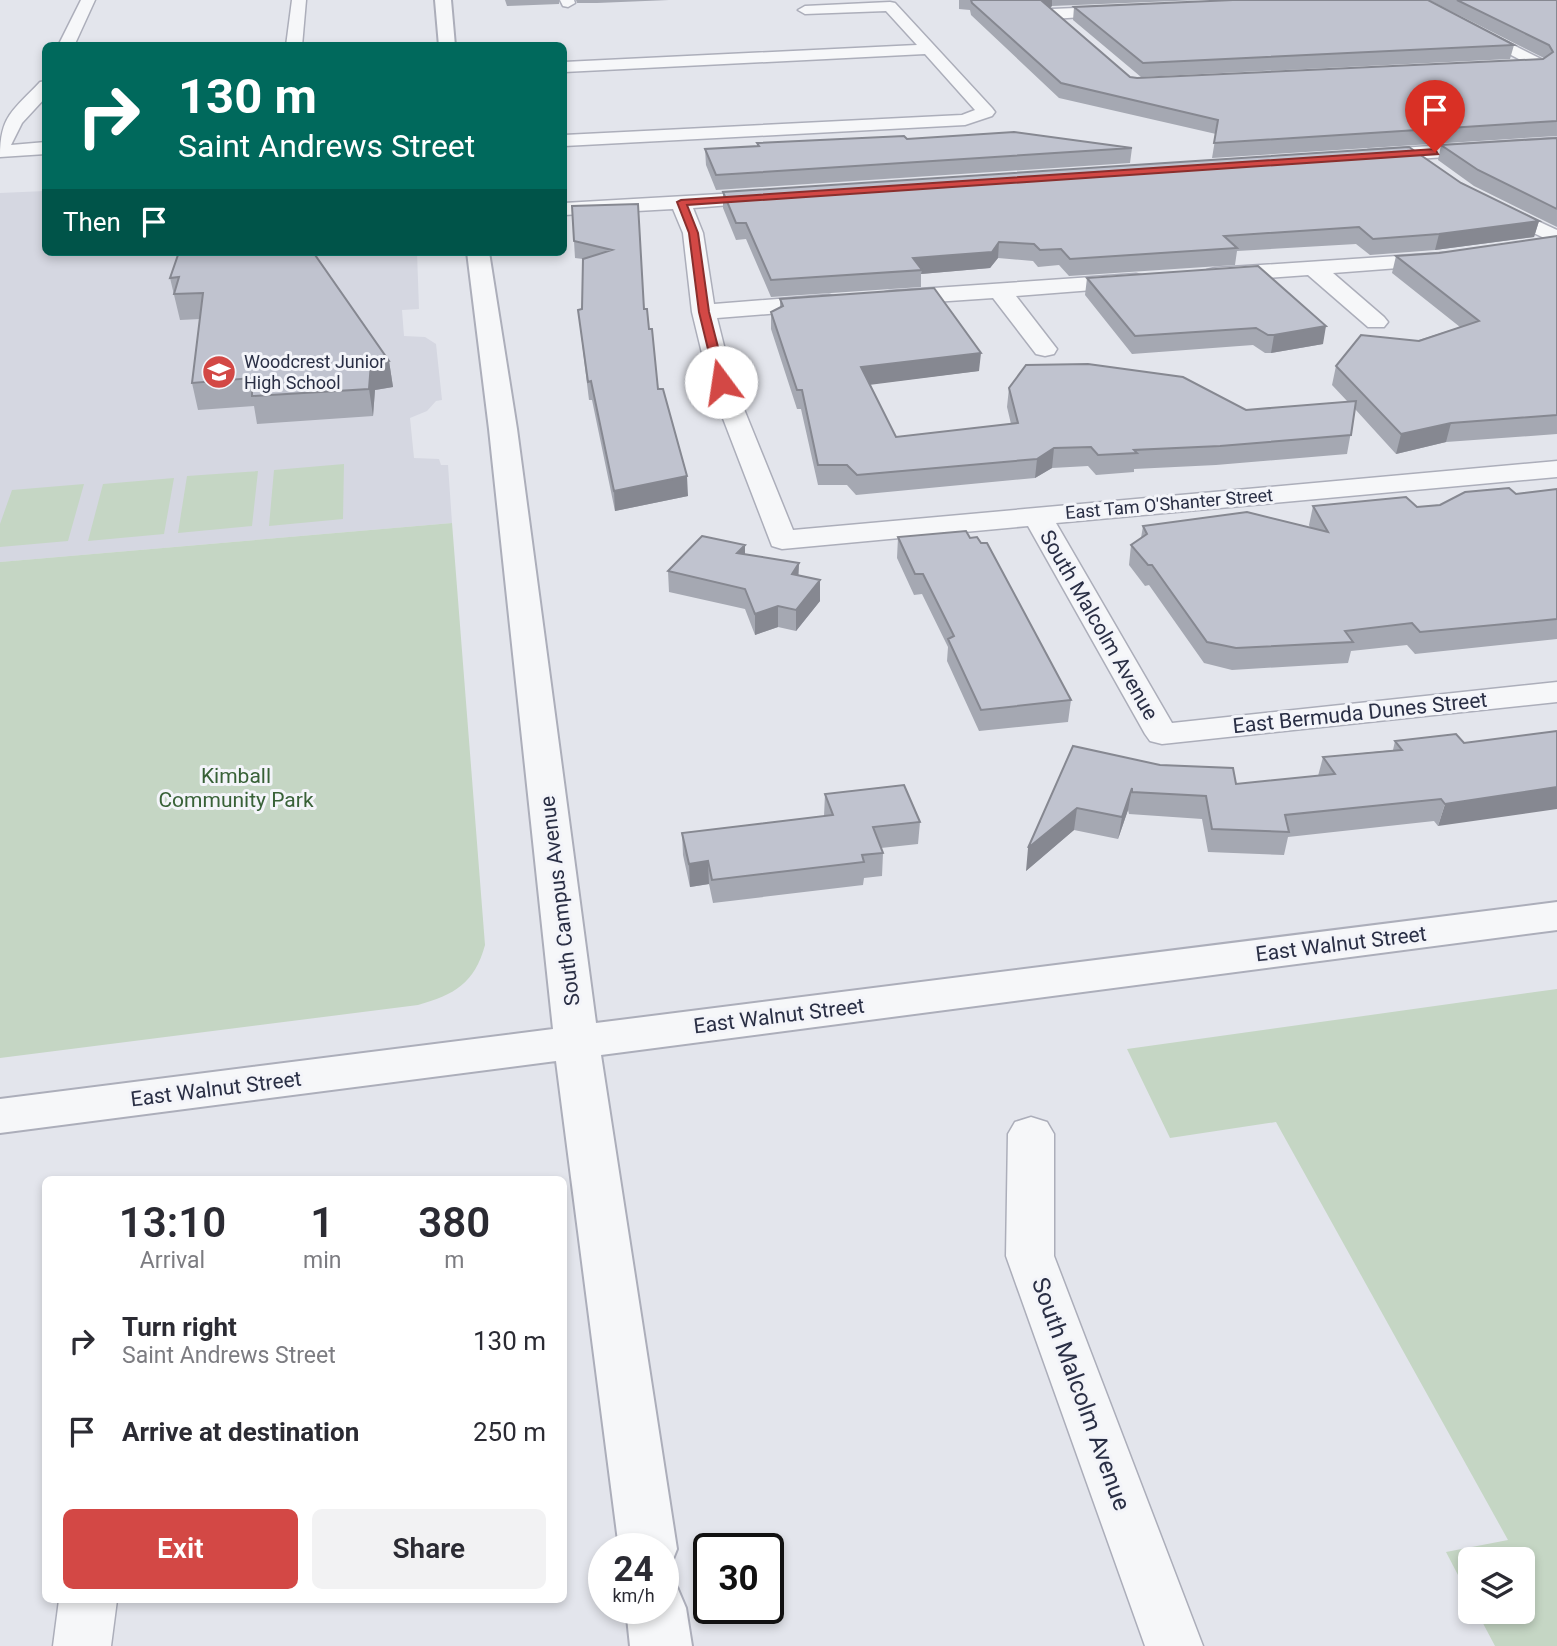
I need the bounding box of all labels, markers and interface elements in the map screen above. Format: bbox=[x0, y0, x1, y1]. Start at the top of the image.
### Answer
text: 130 m bbox=[178, 68, 317, 125]
icon: right bbox=[63, 70, 154, 161]
pin bbox=[1405, 80, 1465, 152]
icon: arrive bbox=[1416, 91, 1454, 129]
text: Saint Andrews Street bbox=[178, 127, 475, 165]
icon: arrive bbox=[135, 203, 173, 241]
text: Then bbox=[63, 207, 121, 237]
position arrow bbox=[684, 345, 758, 419]
place label: Woodcrest Junior High School bbox=[244, 351, 385, 393]
school or university icon: Woodcrest Junior High School bbox=[200, 353, 238, 391]
street label: East Tam O'Shanter Street bbox=[1064, 484, 1274, 523]
street label: South Malcolm Avenue bbox=[1035, 526, 1163, 724]
street label: East Bermuda Dunes Street bbox=[1232, 688, 1488, 738]
park label: Kimball Community Park bbox=[158, 764, 314, 812]
street label: South Campus Avenue bbox=[535, 795, 585, 1007]
street label: East Walnut Street bbox=[1254, 922, 1428, 966]
street label: East Walnut Street bbox=[692, 994, 866, 1038]
street label: East Walnut Street bbox=[129, 1067, 303, 1111]
text: 13:10 bbox=[119, 1198, 226, 1247]
text: 1 bbox=[310, 1198, 334, 1247]
text: 380 bbox=[418, 1198, 490, 1247]
text: Arrival bbox=[140, 1247, 205, 1274]
text: min bbox=[303, 1247, 341, 1274]
text: m bbox=[444, 1247, 464, 1274]
street label: South Malcolm Avenue bbox=[1026, 1274, 1136, 1514]
text: Turn right bbox=[122, 1312, 237, 1342]
icon: right bbox=[63, 1322, 101, 1360]
text: 130 m bbox=[473, 1326, 546, 1356]
text: Saint Andrews Street bbox=[122, 1342, 336, 1369]
icon: arrive bbox=[63, 1413, 101, 1451]
text: Arrive at destination bbox=[122, 1417, 359, 1447]
text: 250 m bbox=[473, 1417, 546, 1447]
button: Exit bbox=[63, 1509, 298, 1589]
button: Share bbox=[312, 1509, 546, 1589]
speed limit sign: 30 bbox=[693, 1533, 784, 1624]
map controls bbox=[1458, 1547, 1535, 1624]
button: layers bbox=[1458, 1547, 1535, 1624]
text: 24 bbox=[613, 1549, 654, 1590]
text: km/h bbox=[612, 1585, 655, 1606]

